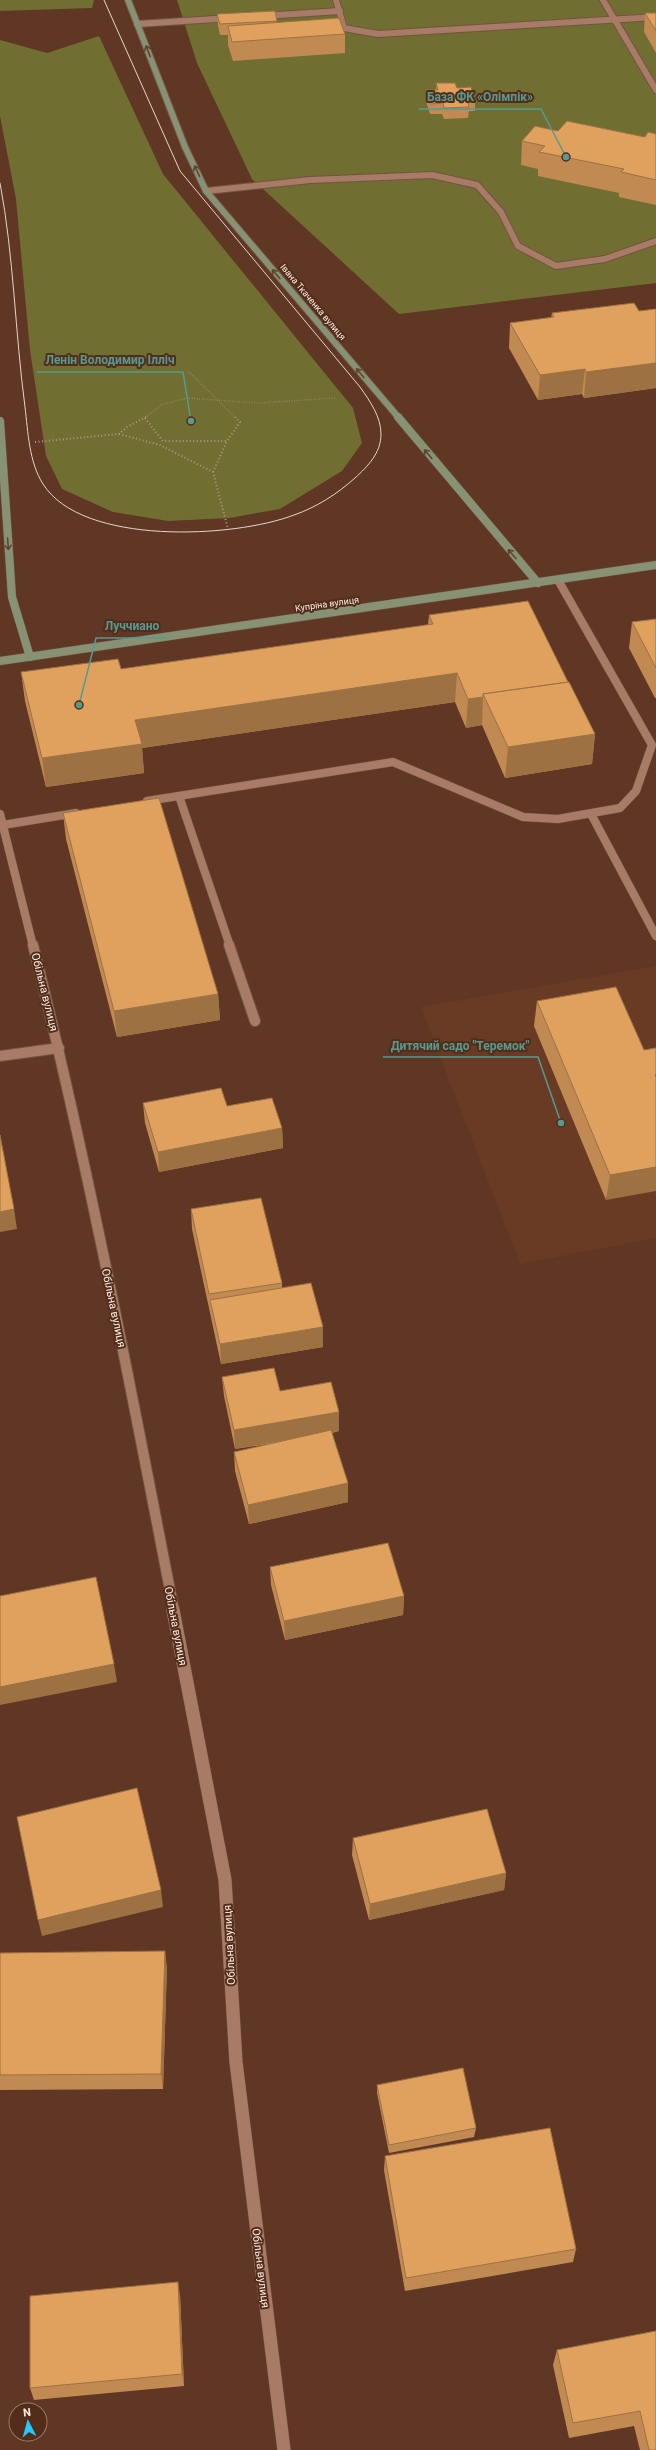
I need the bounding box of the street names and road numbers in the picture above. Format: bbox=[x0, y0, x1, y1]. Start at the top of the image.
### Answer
street label: Івана Ткаченка вулиця bbox=[278, 262, 348, 342]
street label: Купріна вулиця bbox=[294, 595, 360, 613]
street label: Обільна вулиця bbox=[28, 952, 61, 1033]
street label: Обільна вулиця bbox=[99, 1267, 128, 1349]
street label: Обільна вулиця bbox=[161, 1585, 190, 1667]
street label: Обільна вулиця bbox=[221, 1905, 238, 1985]
street label: Обільна вулиця bbox=[249, 2227, 272, 2309]

